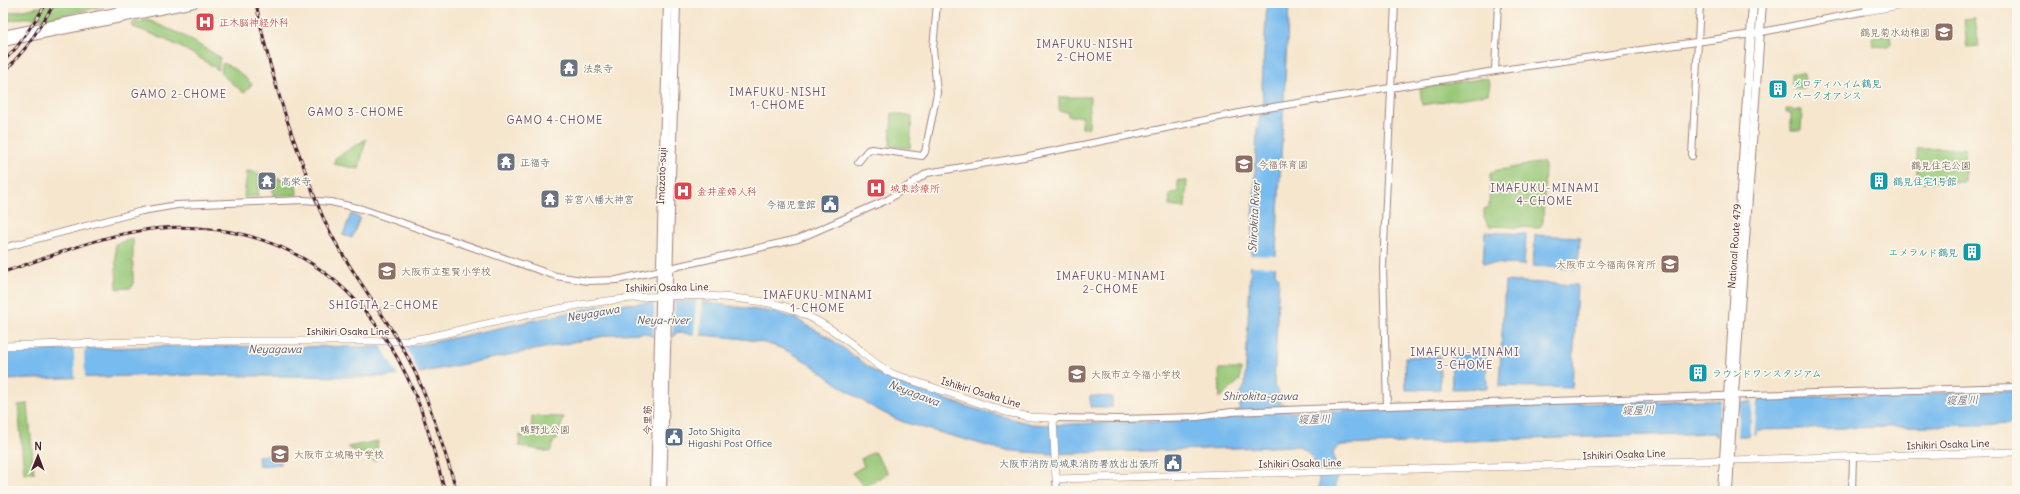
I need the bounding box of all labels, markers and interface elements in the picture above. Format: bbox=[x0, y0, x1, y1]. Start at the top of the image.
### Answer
hospital icon: 正木脳神経外科 bbox=[194, 11, 216, 33]
place label: 正木脳神経外科 bbox=[219, 16, 289, 29]
school or university icon: 鶴見菊水幼稚園 bbox=[1933, 21, 1955, 43]
place label: 鶴見菊水幼稚園 bbox=[1860, 26, 1930, 39]
district label: IMAFUKU-NISHI 2-CHOME bbox=[1036, 37, 1134, 64]
temple icon: 法泉寺 bbox=[558, 57, 580, 79]
place label: 法泉寺 bbox=[583, 62, 613, 75]
place label: メロディハイム鶴見 パークオアシス bbox=[1792, 77, 1882, 102]
building icon: メロディハイム鶴見 パークオアシス bbox=[1767, 78, 1789, 100]
district label: IMAFUKU-NISHI 1-CHOME bbox=[729, 85, 827, 112]
district label: GAMO 2-CHOME bbox=[131, 87, 227, 101]
district label: GAMO 3-CHOME bbox=[308, 105, 404, 119]
district label: GAMO 4-CHOME bbox=[506, 113, 604, 127]
street label: Imazato-suji bbox=[654, 147, 669, 205]
temple icon: 正福寺 bbox=[495, 151, 517, 173]
school or university icon: 今福保育園 bbox=[1233, 153, 1255, 175]
place label: 正福寺 bbox=[520, 156, 550, 169]
place label: 今福保育園 bbox=[1258, 158, 1308, 171]
park label: 鶴見住宅公園 bbox=[1911, 159, 1971, 172]
temple icon: 高栄寺 bbox=[256, 170, 278, 192]
building icon: 鶴見住宅1号館 bbox=[1868, 170, 1890, 192]
place label: 高栄寺 bbox=[281, 175, 311, 188]
place label: 鶴見住宅1号館 bbox=[1893, 175, 1957, 188]
hospital icon: 城東診療所 bbox=[865, 177, 887, 199]
water label: Shirokita River bbox=[1245, 179, 1263, 253]
hospital icon: 金井産婦人科 bbox=[672, 180, 694, 202]
district label: IMAFUKU-MINAMI 4-CHOME bbox=[1490, 181, 1600, 208]
place label: 城東診療所 bbox=[890, 182, 940, 195]
place label: 金井産婦人科 bbox=[697, 185, 757, 198]
temple icon: 若宮八幡大神宮 bbox=[539, 188, 561, 210]
place label: 若宮八幡大神宮 bbox=[564, 193, 634, 206]
public building icon: 今福児童館 bbox=[819, 193, 841, 215]
place label: 今福児童館 bbox=[766, 198, 816, 211]
street label: National Route 479 bbox=[1725, 203, 1744, 289]
building icon: エメラルド鶴見 bbox=[1961, 241, 1983, 263]
place label: エメラルド鶴見 bbox=[1888, 246, 1958, 259]
school or university icon: 大阪市立今福南保育所 bbox=[1659, 253, 1681, 275]
place label: 大阪市立今福南保育所 bbox=[1556, 258, 1656, 271]
school or university icon: 大阪市立聖賢小学校 bbox=[376, 260, 398, 282]
place label: 大阪市立聖賢小学校 bbox=[401, 265, 491, 278]
district label: IMAFUKU-MINAMI 2-CHOME bbox=[1056, 269, 1166, 296]
street label: Ishikiri Osaka Line bbox=[625, 280, 709, 295]
district label: IMAFUKU-MINAMI 1-CHOME bbox=[763, 288, 873, 315]
district label: SHIGITA 2-CHOME bbox=[329, 298, 439, 312]
water label: Neyagawa bbox=[566, 301, 621, 325]
water label: Neya-river bbox=[636, 313, 691, 327]
street label: Ishikiri Osaka Line bbox=[307, 325, 389, 338]
water label: Neyagawa bbox=[248, 342, 302, 356]
district label: IMAFUKU-MINAMI 3-CHOME bbox=[1410, 345, 1520, 372]
building icon: ラウンドワンスタジアム bbox=[1687, 362, 1709, 384]
school or university icon: 大阪市立今福小学校 bbox=[1066, 363, 1088, 385]
place label: ラウンドワンスタジアム bbox=[1712, 367, 1822, 380]
place label: 大阪市立今福小学校 bbox=[1091, 368, 1181, 381]
street label: Ishikiri Osaka Line bbox=[939, 374, 1022, 411]
water label: Neyagawa bbox=[887, 377, 942, 409]
water label: Shirokita-gawa bbox=[1222, 389, 1298, 403]
water label: 寝屋川 bbox=[1945, 392, 1979, 408]
water label: 寝屋川 bbox=[1621, 402, 1655, 418]
street label: 今里筋 bbox=[641, 405, 654, 435]
water label: 寝屋川 bbox=[1297, 411, 1331, 427]
park label: 鴫野北公園 bbox=[520, 423, 570, 436]
place label: Joto Shigita Higashi Post Office bbox=[688, 425, 772, 450]
public building icon: Joto Shigita Higashi Post Office bbox=[663, 426, 685, 448]
north arrow bbox=[18, 436, 58, 476]
street label: Ishikiri Osaka Line bbox=[1906, 437, 1990, 452]
text: N bbox=[34, 439, 42, 453]
school or university icon: 大阪市立城陽中学校 bbox=[269, 443, 291, 465]
street label: Ishikiri Osaka Line bbox=[1582, 447, 1666, 462]
place label: 大阪市立城陽中学校 bbox=[294, 448, 384, 461]
public building icon: 大阪市消防局城東消防署放出出張所 bbox=[1162, 452, 1184, 474]
street label: Ishikiri Osaka Line bbox=[1258, 456, 1342, 471]
place label: 大阪市消防局城東消防署放出出張所 bbox=[999, 457, 1159, 470]

